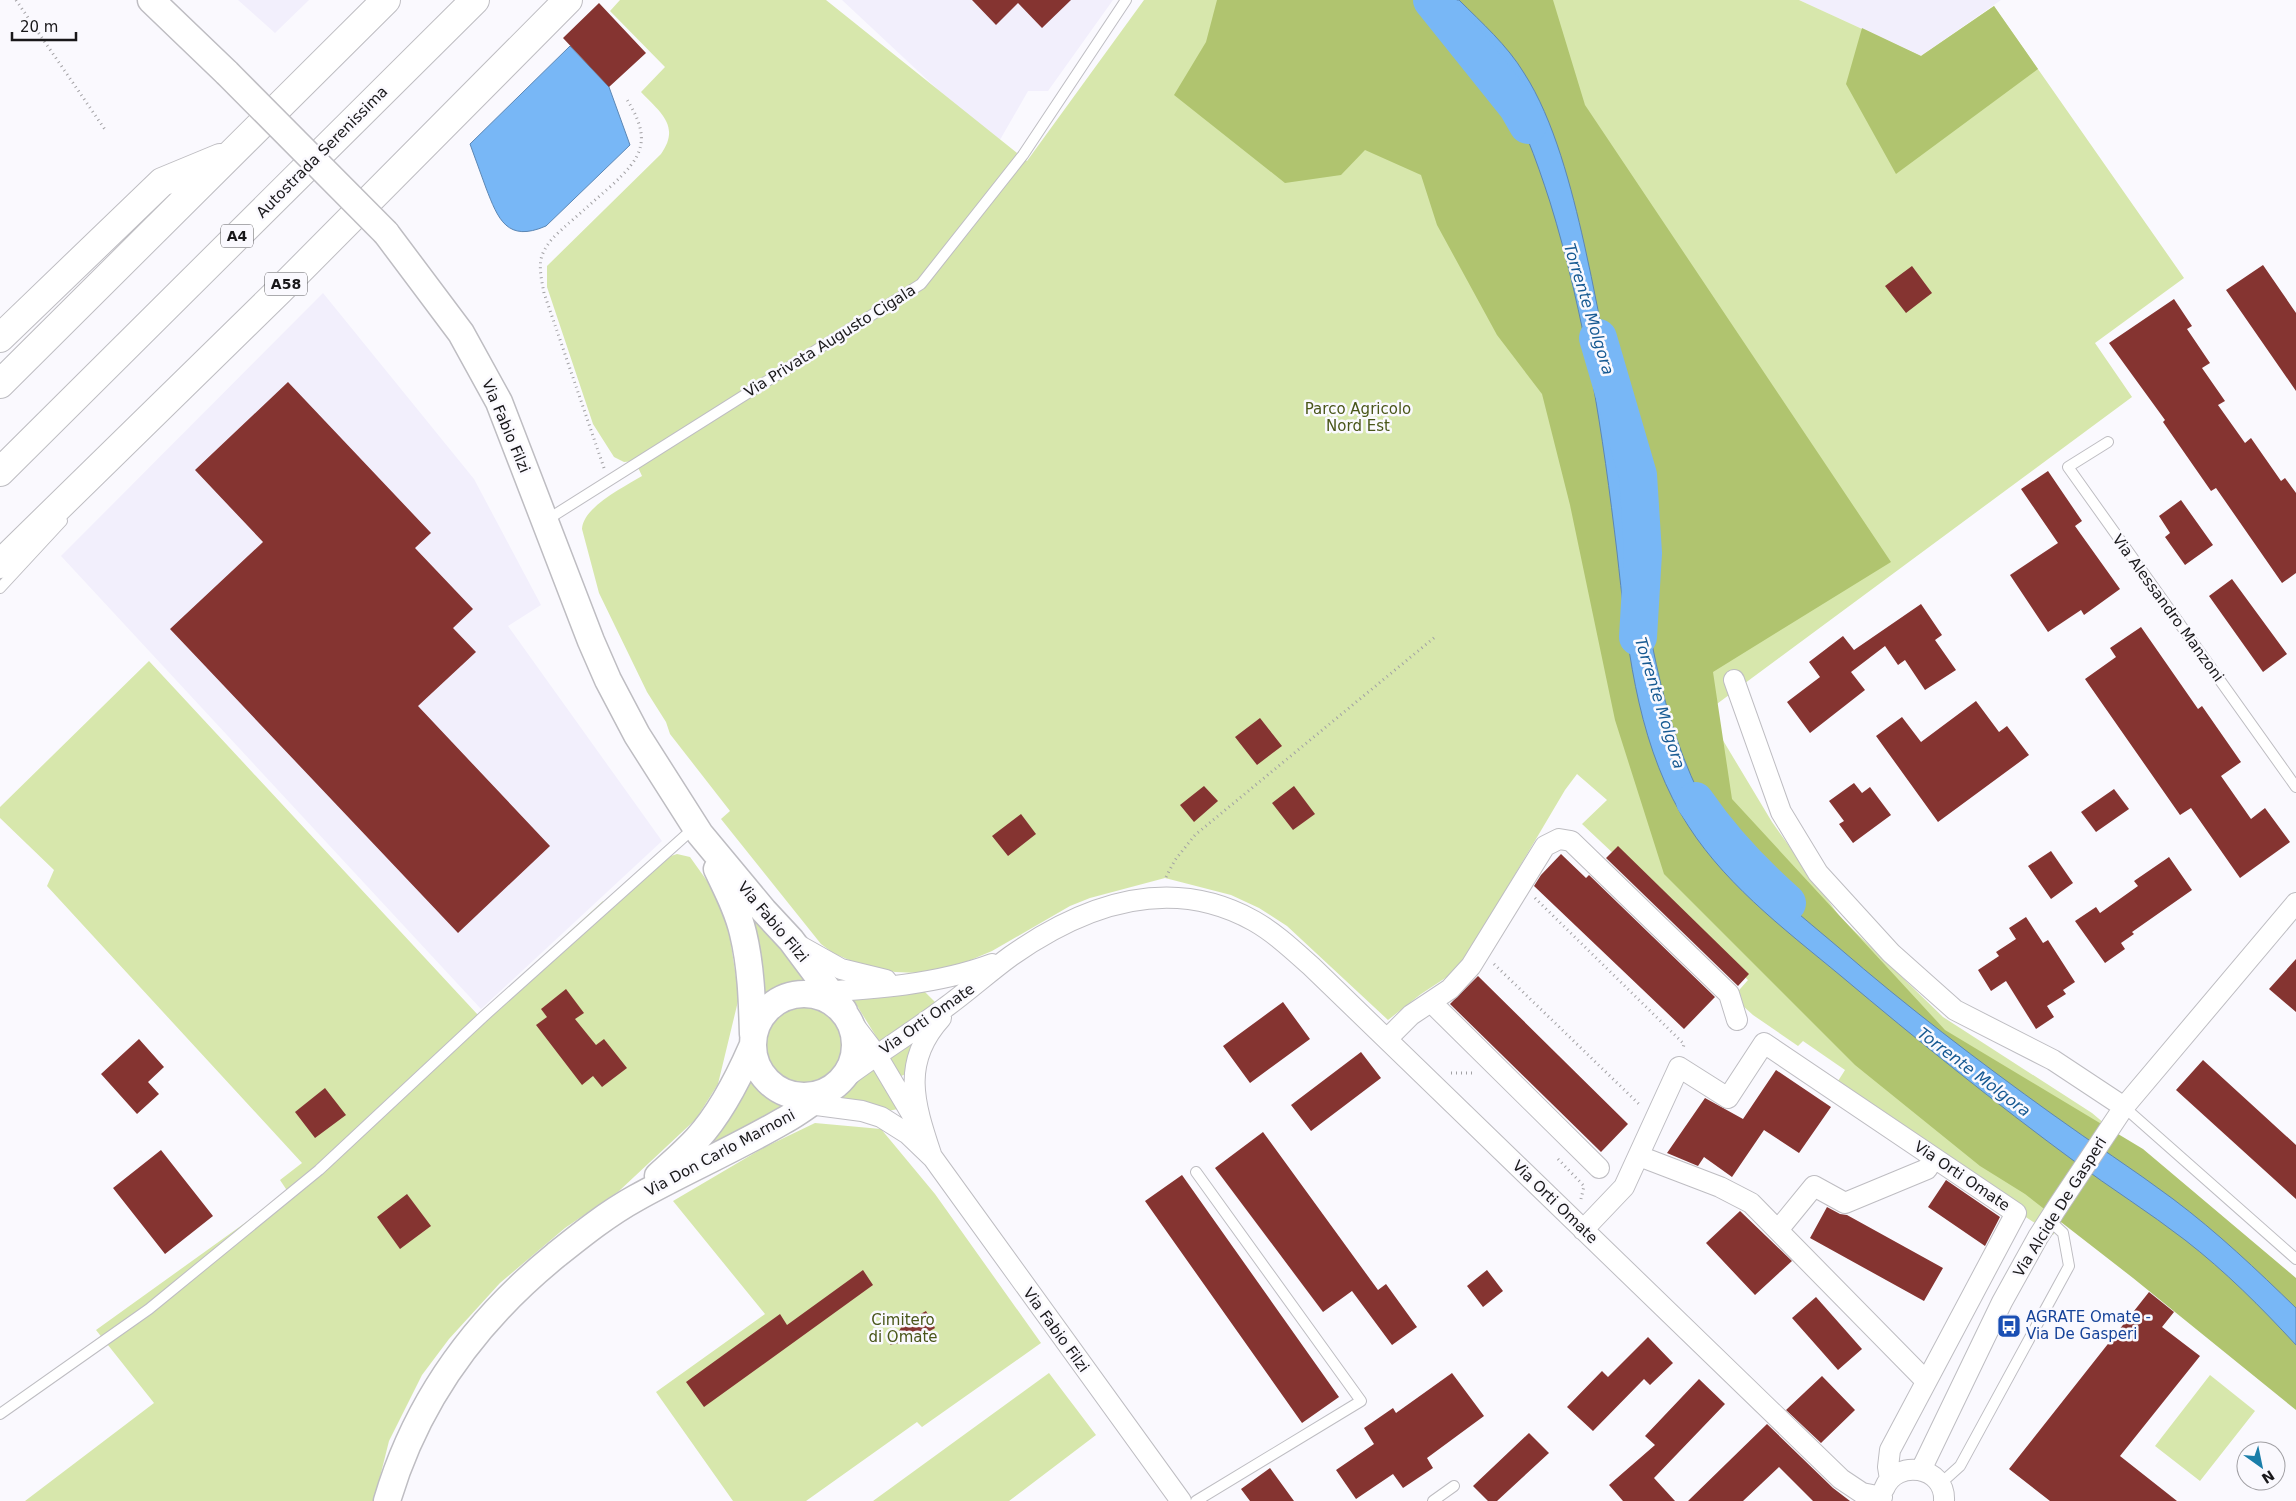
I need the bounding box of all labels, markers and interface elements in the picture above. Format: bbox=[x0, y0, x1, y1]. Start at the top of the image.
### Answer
scale bar bbox=[12, 10, 76, 42]
text: 20 m bbox=[20, 18, 58, 36]
street label: Autostrada Serenissima bbox=[253, 83, 391, 221]
road number: A4 bbox=[221, 225, 253, 248]
water label: Torrente Molgora bbox=[1560, 241, 1618, 377]
road number: A58 bbox=[265, 272, 307, 296]
street label: Via Privata Augusto Cigala bbox=[741, 281, 919, 401]
street label: Via Fabio Filzi bbox=[478, 376, 534, 476]
park label: Parco Agricolo Nord Est bbox=[1305, 400, 1411, 435]
street label: Via Alessandro Manzoni bbox=[2108, 531, 2228, 685]
water label: Torrente Molgora bbox=[1631, 635, 1689, 771]
street label: Via Fabio Filzi bbox=[734, 878, 812, 966]
street label: Via Orti Omate bbox=[876, 980, 978, 1058]
water label: Torrente Molgora bbox=[1914, 1023, 2034, 1121]
street label: Via Don Carlo Marnoni bbox=[642, 1106, 798, 1200]
street label: Via Alcide De Gasperi bbox=[2010, 1134, 2110, 1280]
street label: Via Orti Omate bbox=[1911, 1137, 2013, 1215]
street label: Via Orti Omate bbox=[1509, 1157, 1601, 1247]
street label: Via Fabio Filzi bbox=[1019, 1284, 1093, 1376]
place label: AGRATE Omate - Via De Gasperi bbox=[2026, 1308, 2151, 1343]
park label: Cimitero di Omate bbox=[868, 1311, 938, 1346]
bus stop icon: AGRATE Omate - Via De Gasperi bbox=[1996, 1313, 2022, 1339]
north arrow bbox=[2236, 1441, 2286, 1491]
text: N bbox=[2259, 1467, 2277, 1487]

